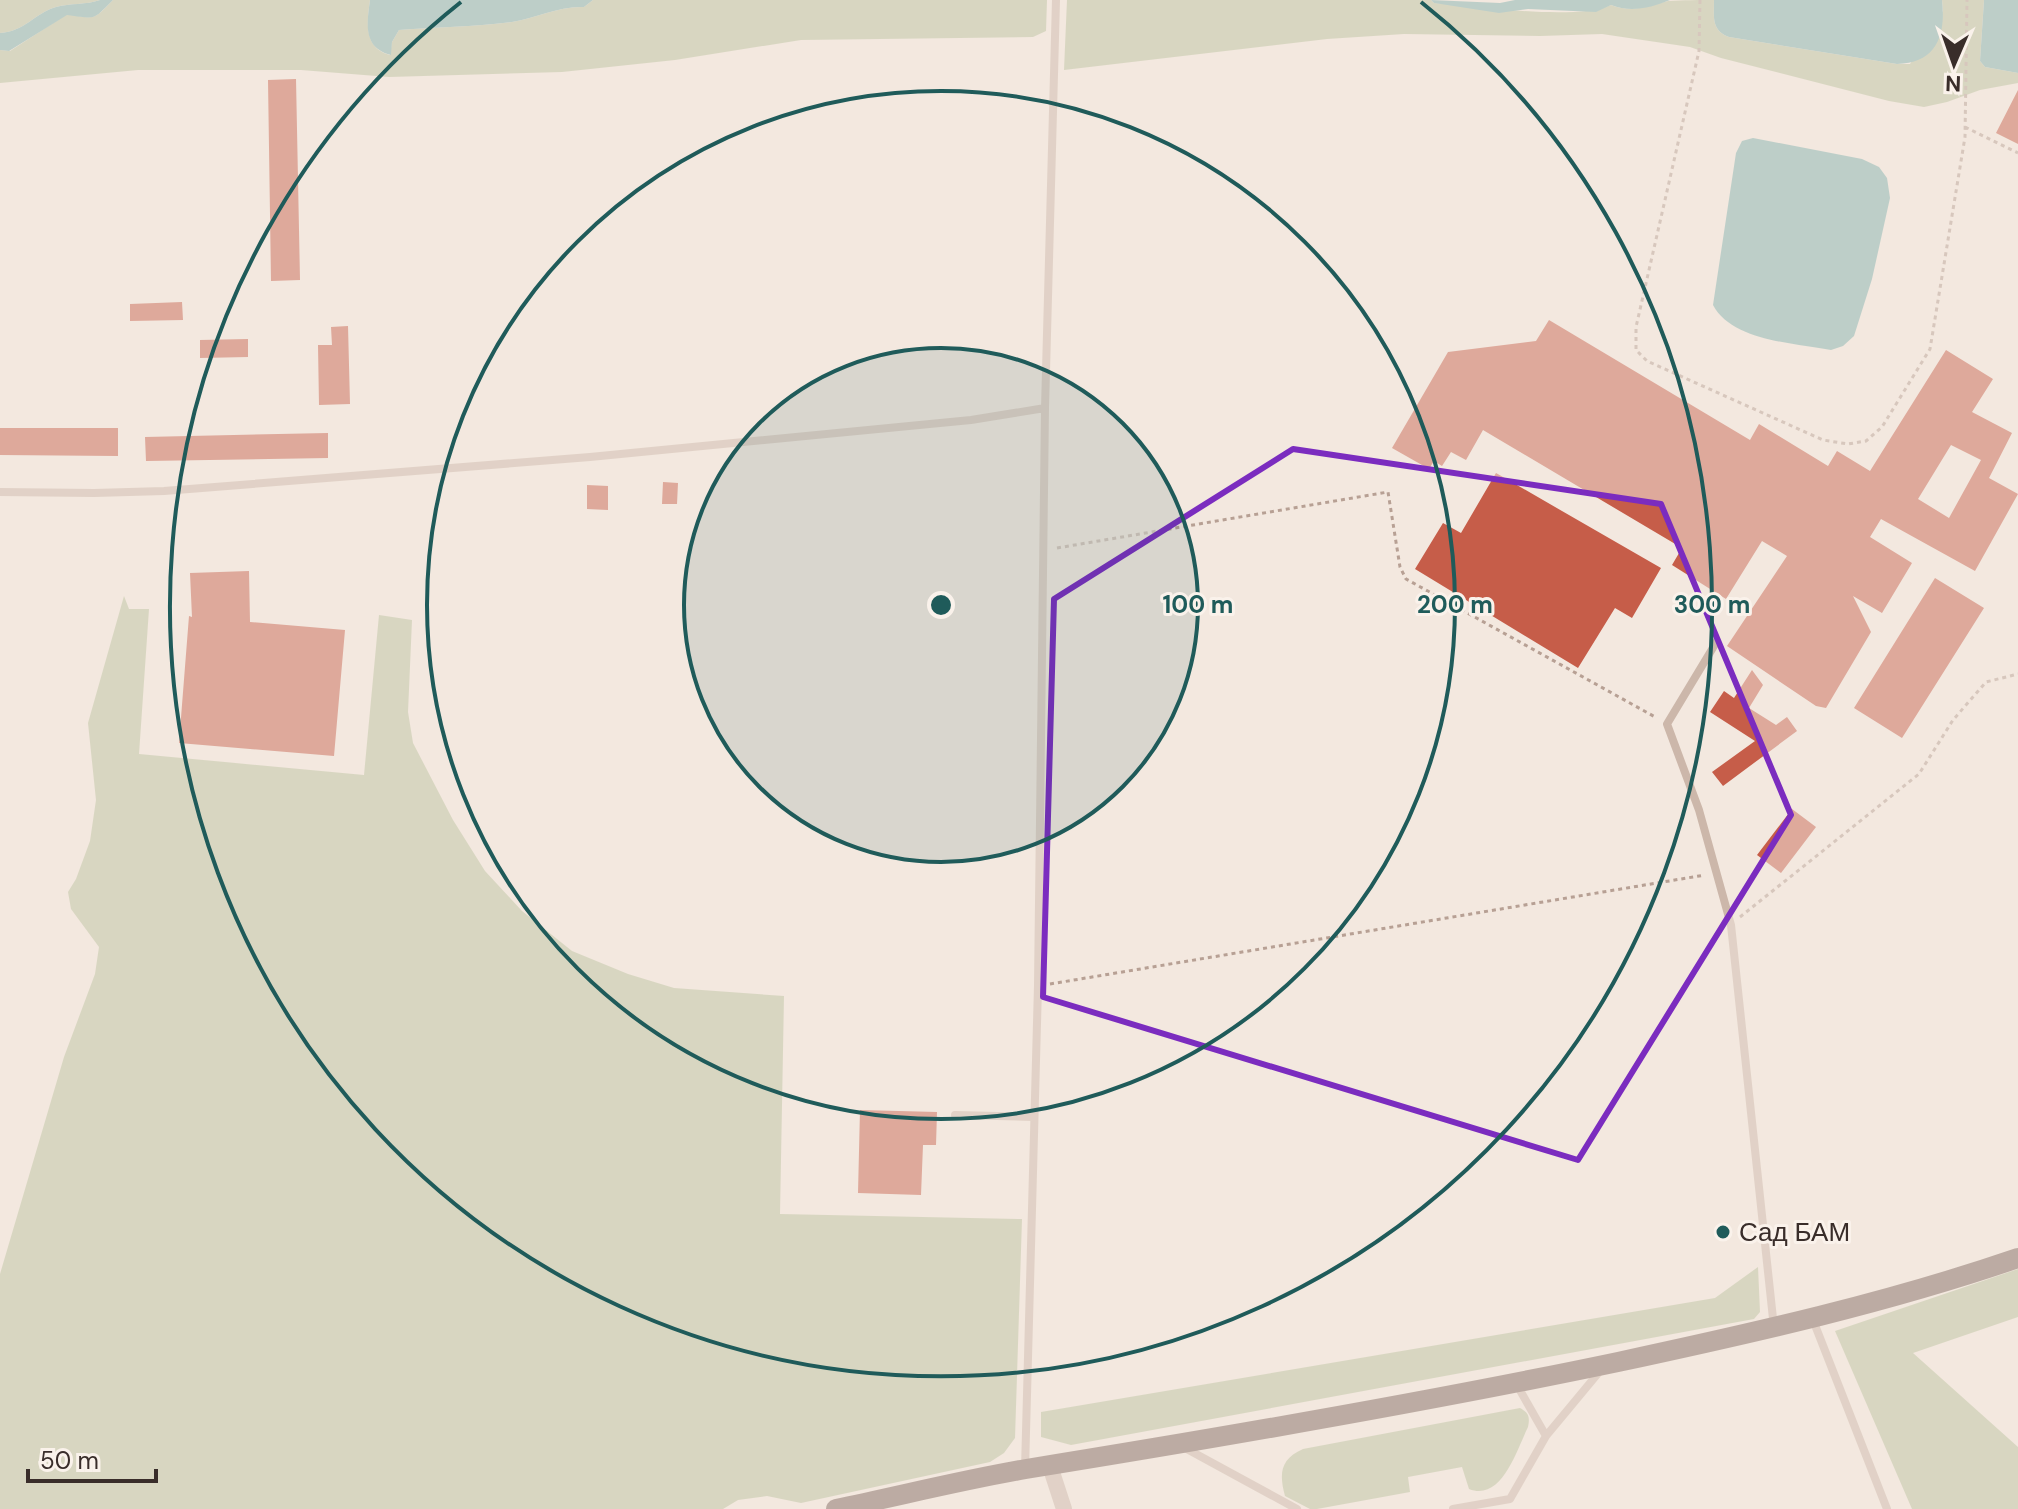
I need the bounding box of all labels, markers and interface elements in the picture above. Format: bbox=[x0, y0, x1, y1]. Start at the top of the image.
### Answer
north arrow bbox=[1914, 24, 1994, 104]
text: N bbox=[1945, 69, 1962, 98]
text: 100 m bbox=[1163, 589, 1233, 620]
text: 200 m bbox=[1417, 589, 1493, 620]
text: 300 m bbox=[1674, 589, 1750, 620]
centre of rings bbox=[927, 591, 955, 619]
place label: Сад БАМ bbox=[1739, 1215, 1850, 1249]
marker: Сад БАМ bbox=[1714, 1223, 1732, 1241]
scale bar bbox=[28, 1433, 156, 1483]
text: 50 m bbox=[40, 1445, 99, 1476]

